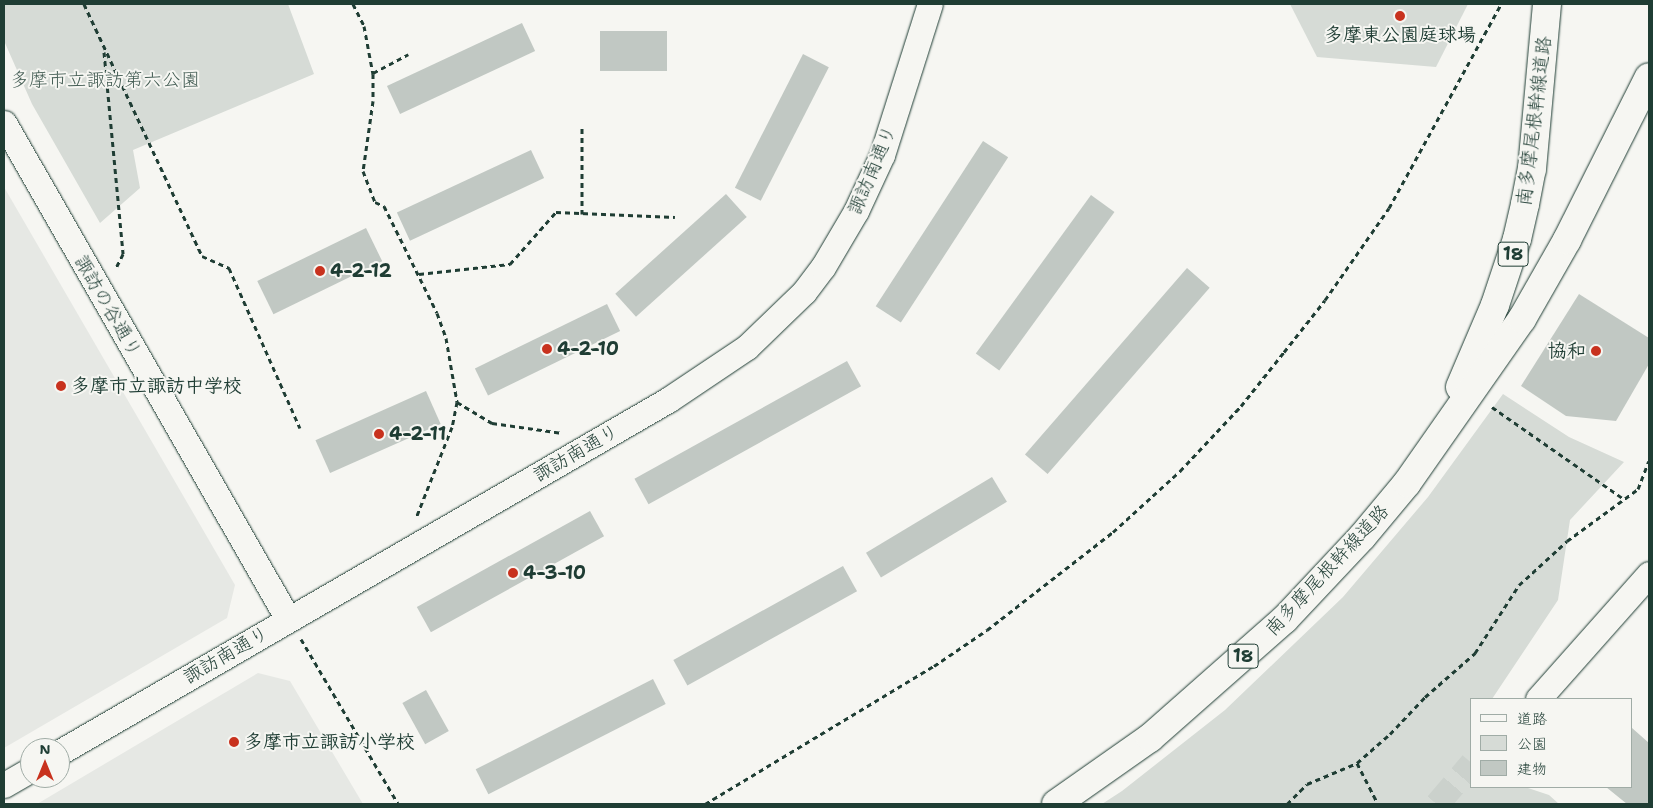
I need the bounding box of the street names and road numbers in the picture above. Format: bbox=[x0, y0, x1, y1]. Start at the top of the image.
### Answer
street label: 南多摩尾根幹線道路 bbox=[1512, 35, 1556, 207]
street label: 諏訪南通り bbox=[843, 122, 901, 218]
road number: 18 bbox=[1497, 238, 1529, 270]
street label: 諏訪の谷通り bbox=[70, 251, 146, 361]
street label: 諏訪南通り bbox=[529, 419, 623, 487]
street label: 南多摩尾根幹線道路 bbox=[1260, 500, 1394, 640]
street label: 諏訪南通り bbox=[179, 621, 273, 689]
road number: 18 bbox=[1227, 640, 1259, 671]

